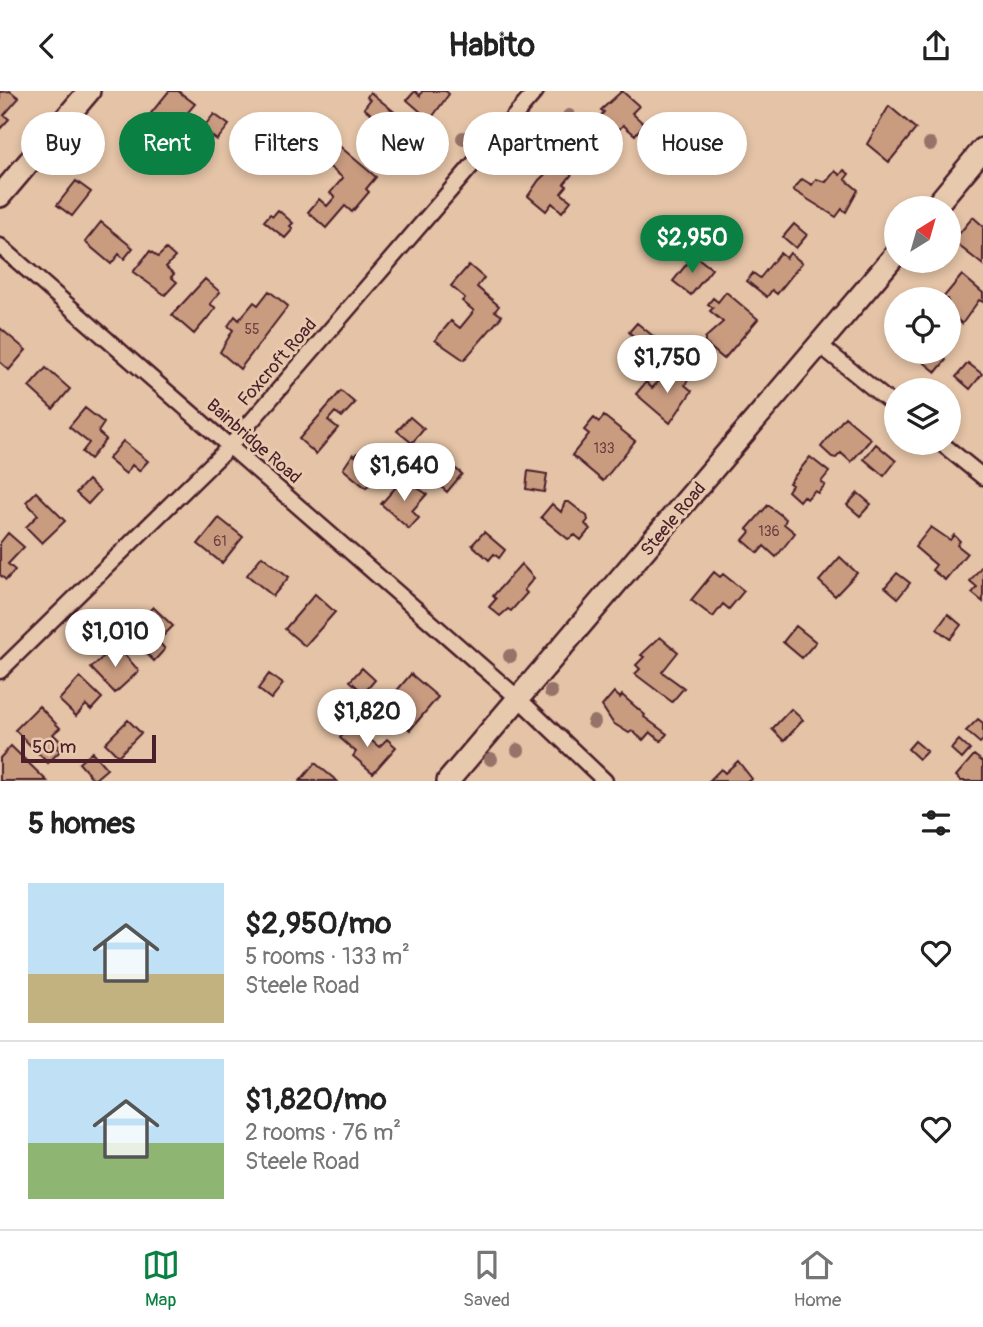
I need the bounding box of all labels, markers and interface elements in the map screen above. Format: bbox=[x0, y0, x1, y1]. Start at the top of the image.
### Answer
text: Habito bbox=[448, 26, 535, 66]
icon: back bbox=[28, 27, 66, 65]
icon: share bbox=[917, 27, 955, 65]
chip: Buy bbox=[21, 112, 105, 175]
chip: Rent bbox=[119, 112, 215, 175]
chip: Filters bbox=[229, 112, 342, 175]
chip: New bbox=[356, 112, 449, 175]
chip: Apartment bbox=[463, 112, 623, 175]
chip: House bbox=[637, 112, 747, 175]
north arrow bbox=[884, 196, 961, 273]
map controls bbox=[884, 196, 961, 455]
pin: $2,950 bbox=[635, 215, 749, 275]
text: $2,950 bbox=[656, 223, 728, 252]
button: locate bbox=[884, 287, 961, 364]
street label: Foxcroft Road bbox=[233, 314, 322, 411]
house number: 55 bbox=[244, 321, 260, 338]
pin: $1,750 bbox=[610, 335, 724, 395]
text: $1,750 bbox=[633, 343, 701, 372]
button: layers bbox=[884, 378, 961, 455]
street label: Bainbridge Road bbox=[202, 394, 306, 489]
house number: 133 bbox=[593, 440, 615, 457]
pin: $1,640 bbox=[347, 443, 461, 503]
text: $1,640 bbox=[369, 451, 439, 480]
street label: Steele Road bbox=[636, 478, 711, 561]
house number: 136 bbox=[758, 523, 780, 540]
house number: 61 bbox=[213, 533, 227, 550]
pin: $1,010 bbox=[58, 609, 172, 669]
text: $1,010 bbox=[81, 617, 149, 646]
pin: $1,820 bbox=[310, 689, 424, 749]
text: $1,820 bbox=[333, 697, 401, 726]
scale bar bbox=[21, 732, 156, 764]
text: 50 m bbox=[32, 735, 76, 759]
icon: filters bbox=[917, 804, 955, 842]
text: 5 homes bbox=[28, 805, 135, 842]
text: $2,950/mo bbox=[245, 905, 391, 942]
icon: home bbox=[84, 911, 168, 995]
icon: heart bbox=[917, 934, 955, 972]
text: 5 rooms · 133 m² bbox=[245, 942, 410, 971]
text: Steele Road bbox=[245, 971, 360, 1000]
text: $1,820/mo bbox=[245, 1081, 387, 1118]
icon: home bbox=[84, 1087, 168, 1171]
icon: heart bbox=[917, 1110, 955, 1148]
text: 2 rooms · 76 m² bbox=[245, 1118, 401, 1147]
text: Steele Road bbox=[245, 1147, 360, 1176]
tab: Map bbox=[142, 1246, 180, 1312]
tab: Saved bbox=[463, 1246, 510, 1312]
tab: Home bbox=[793, 1246, 841, 1312]

